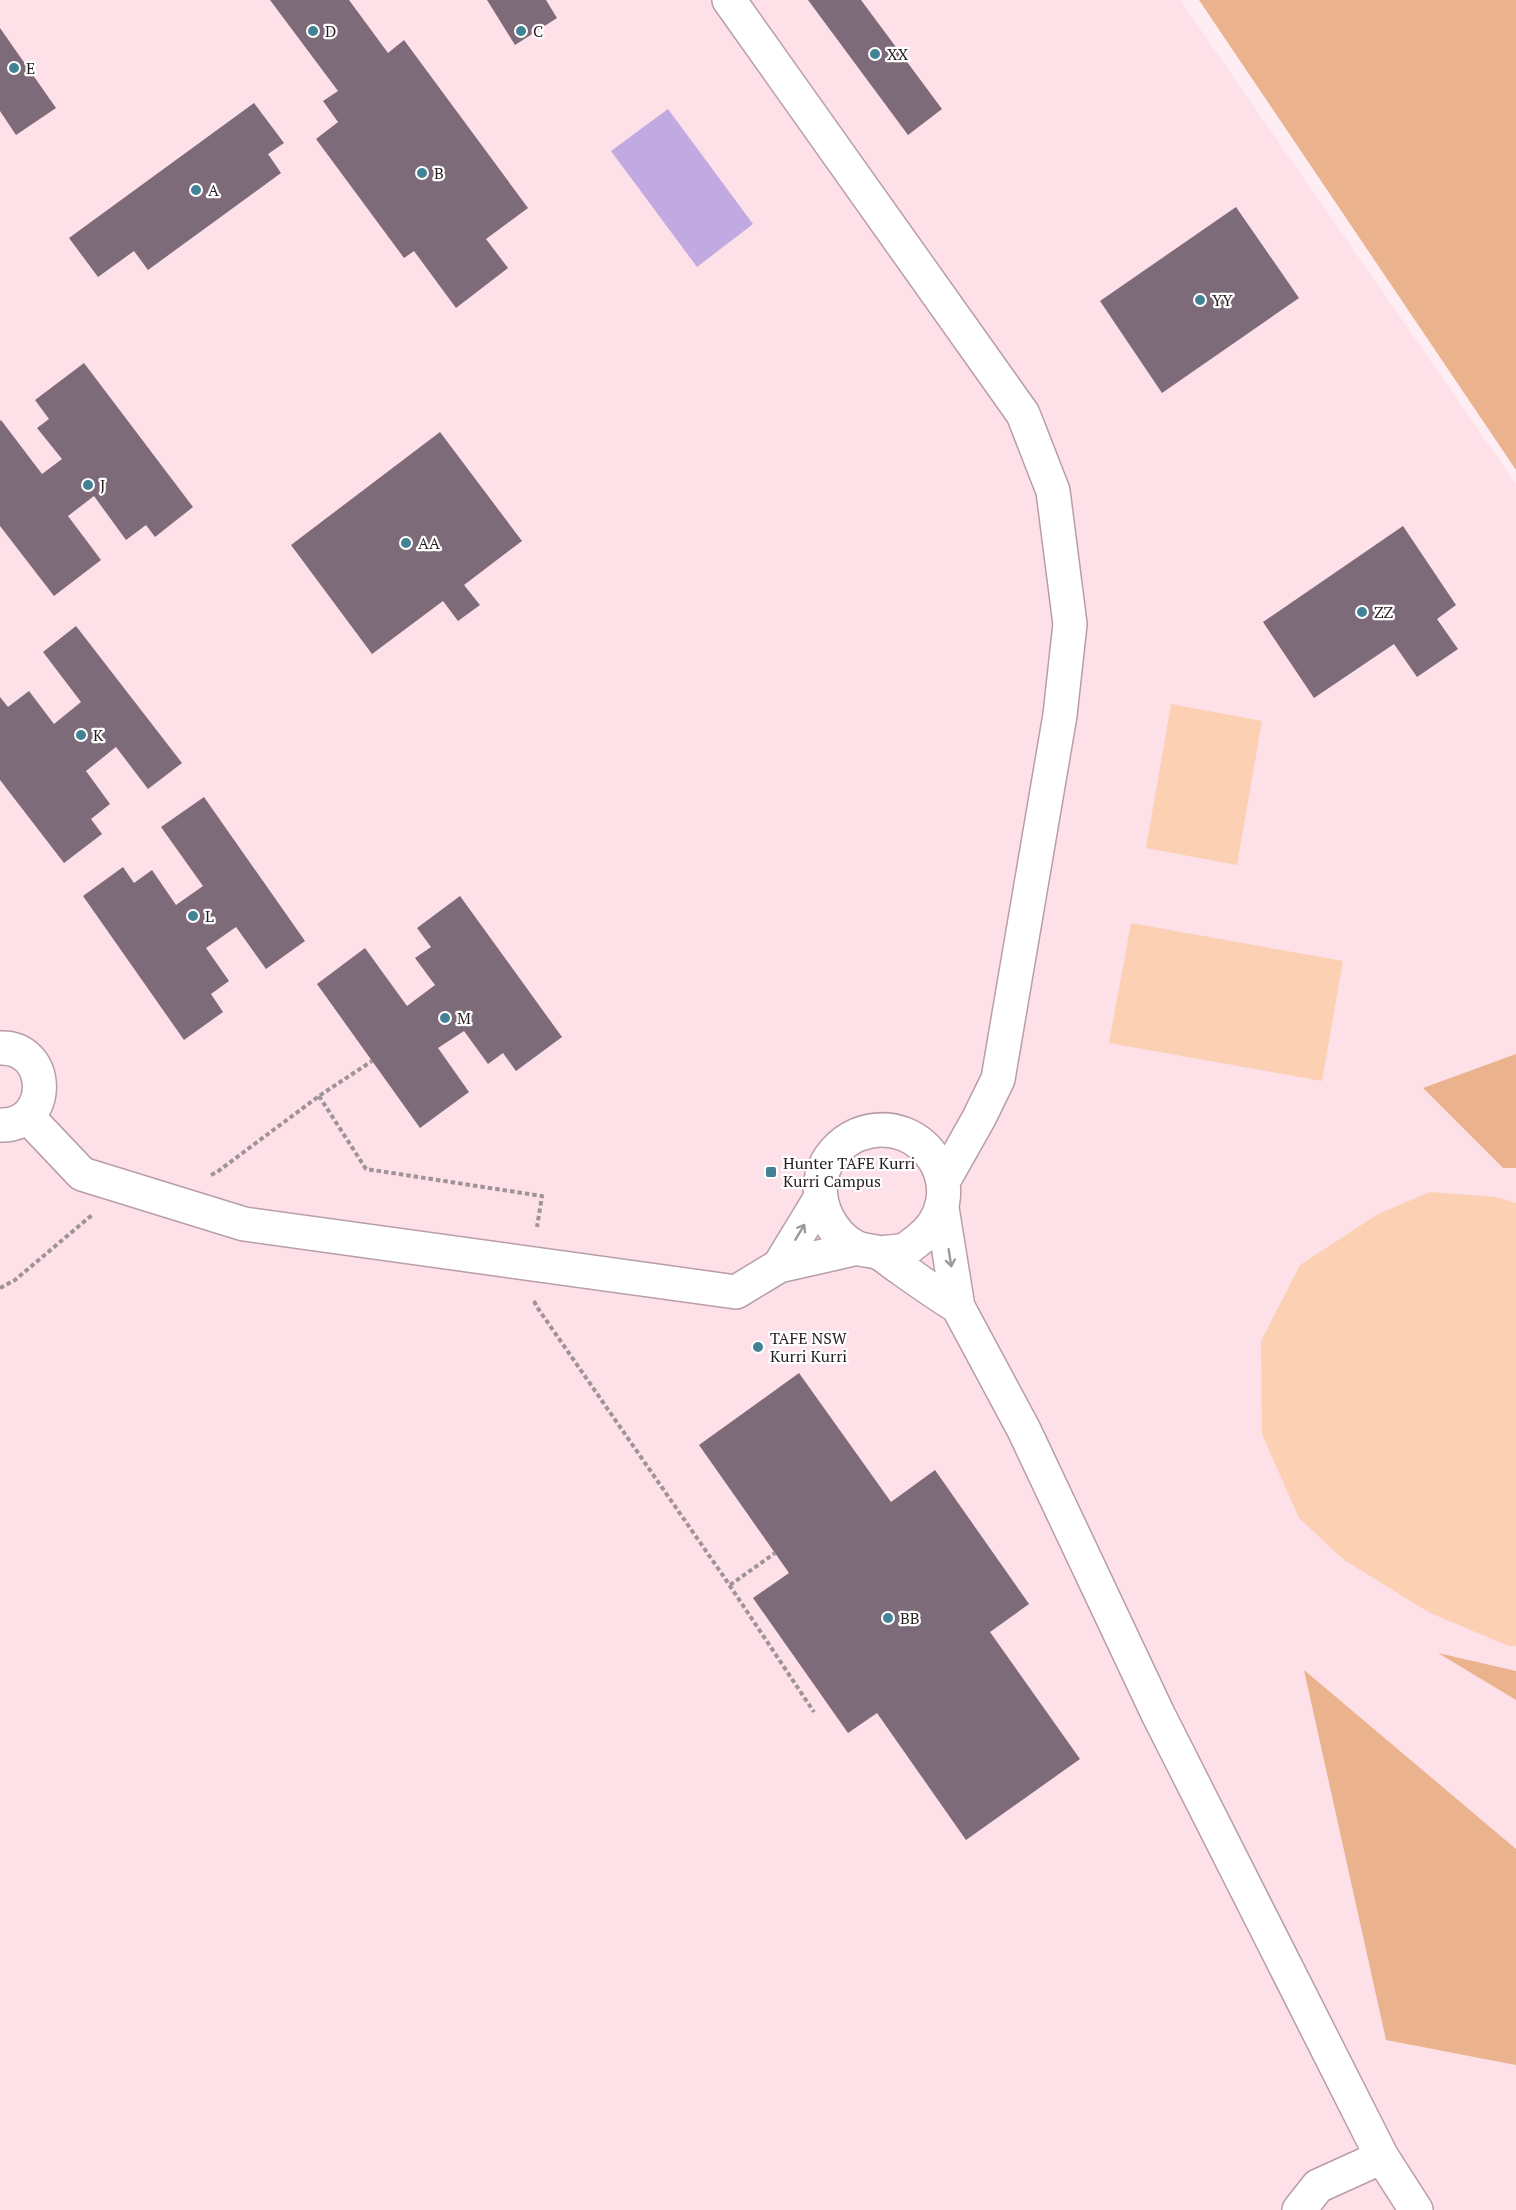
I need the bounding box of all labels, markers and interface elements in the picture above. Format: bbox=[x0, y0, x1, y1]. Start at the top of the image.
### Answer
place label: D bbox=[325, 20, 336, 42]
place label: C bbox=[533, 20, 543, 42]
marker: D bbox=[306, 24, 320, 38]
marker: C bbox=[514, 24, 528, 38]
place label: XX bbox=[887, 43, 909, 65]
marker: XX bbox=[868, 47, 882, 61]
place label: E bbox=[26, 57, 35, 79]
marker: E bbox=[7, 61, 21, 75]
place label: B bbox=[434, 162, 444, 184]
marker: B bbox=[415, 166, 429, 180]
place label: A bbox=[208, 179, 219, 201]
marker: A bbox=[189, 183, 203, 197]
place label: YY bbox=[1212, 289, 1233, 311]
marker: YY bbox=[1193, 293, 1207, 307]
place label: J bbox=[100, 474, 105, 496]
marker: J bbox=[81, 478, 95, 492]
place label: AA bbox=[418, 532, 440, 554]
marker: AA bbox=[399, 536, 413, 550]
place label: ZZ bbox=[1374, 601, 1393, 623]
marker: ZZ bbox=[1355, 605, 1369, 619]
place label: K bbox=[93, 724, 104, 746]
marker: K bbox=[74, 728, 88, 742]
place label: L bbox=[205, 905, 214, 927]
marker: L bbox=[186, 909, 200, 923]
place label: M bbox=[457, 1007, 471, 1029]
marker: M bbox=[438, 1011, 452, 1025]
place label: Hunter TAFE Kurri Kurri Campus bbox=[783, 1152, 916, 1192]
marker: Hunter TAFE Kurri Kurri Campus bbox=[764, 1165, 778, 1179]
one-way arrow bbox=[794, 1224, 806, 1241]
one-way arrow bbox=[945, 1247, 956, 1267]
place label: TAFE NSW Kurri Kurri bbox=[770, 1327, 847, 1367]
marker: TAFE NSW Kurri Kurri bbox=[751, 1340, 765, 1354]
place label: BB bbox=[900, 1607, 920, 1629]
marker: BB bbox=[881, 1611, 895, 1625]

